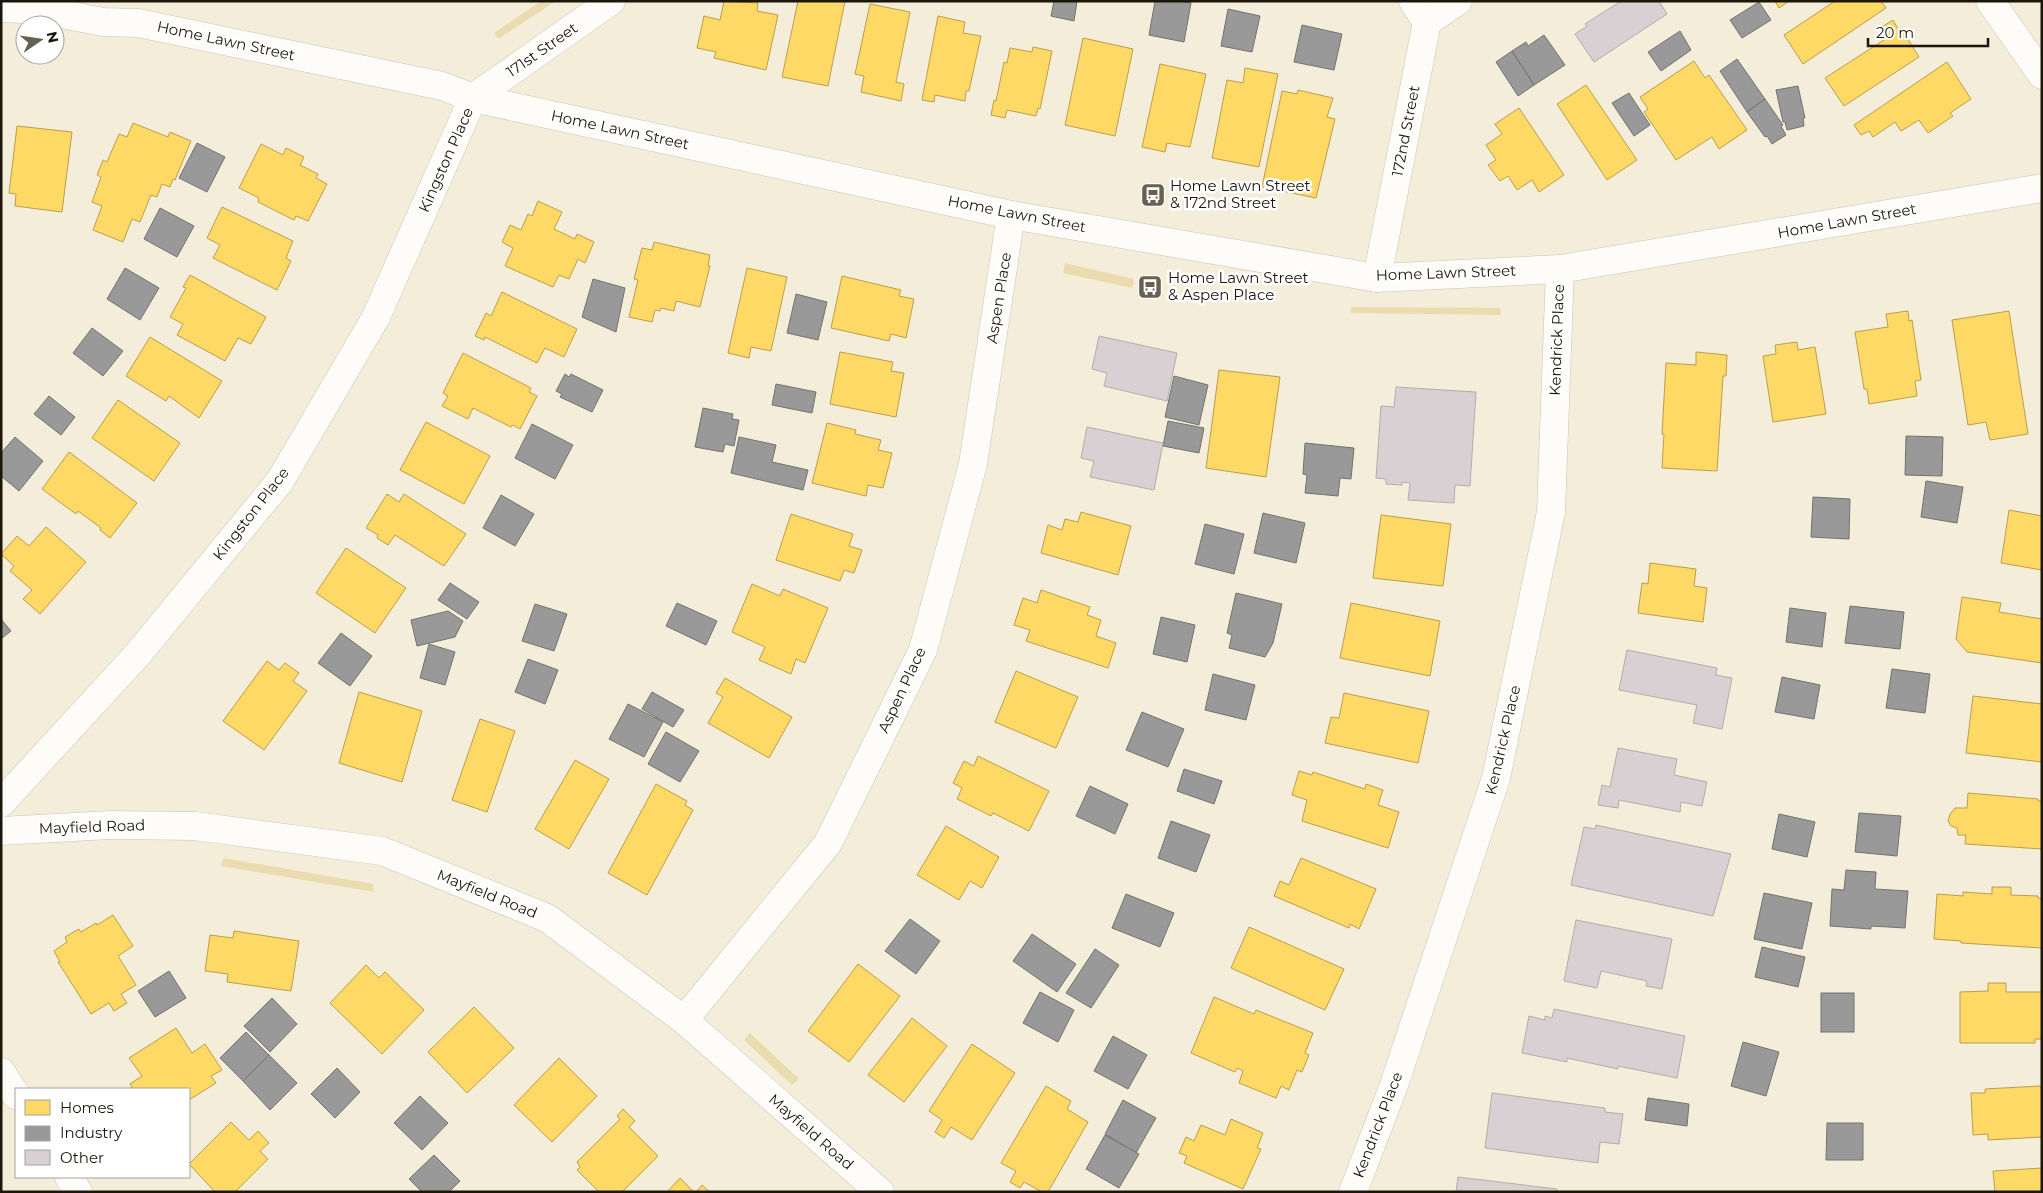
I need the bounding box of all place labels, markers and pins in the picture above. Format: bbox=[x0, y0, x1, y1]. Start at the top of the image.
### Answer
place label: Home Lawn Street & 172nd Street bbox=[1170, 176, 1311, 212]
bus stop icon: Home Lawn Street & 172nd Street bbox=[1140, 182, 1166, 208]
place label: Home Lawn Street & Aspen Place bbox=[1168, 268, 1309, 304]
bus stop icon: Home Lawn Street & Aspen Place bbox=[1137, 274, 1163, 300]

